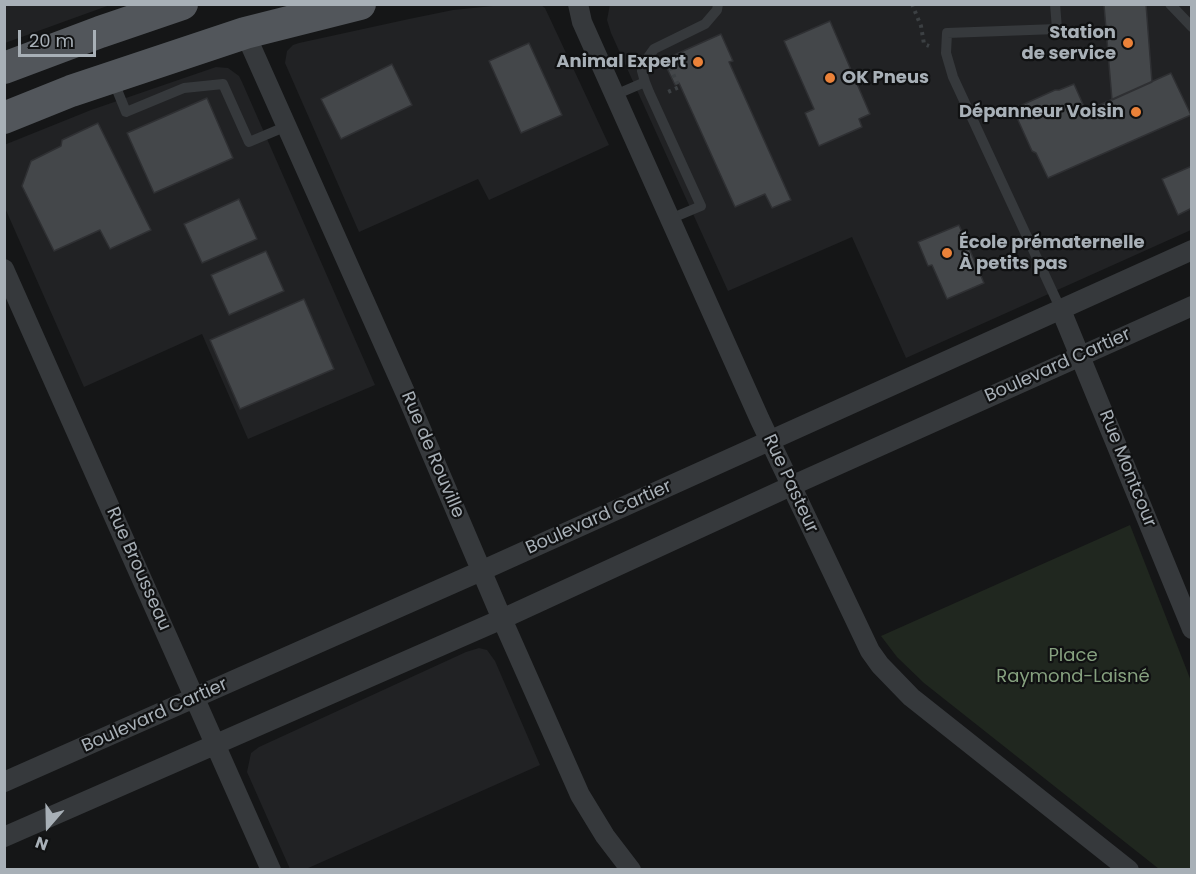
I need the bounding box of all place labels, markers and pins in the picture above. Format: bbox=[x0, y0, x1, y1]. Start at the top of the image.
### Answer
place label: Station de service bbox=[1021, 22, 1116, 64]
marker: Station de service bbox=[1121, 36, 1135, 50]
place label: Animal Expert bbox=[556, 51, 686, 73]
marker: Animal Expert bbox=[691, 55, 705, 69]
place label: OK Pneus bbox=[842, 67, 929, 89]
marker: OK Pneus bbox=[823, 71, 837, 85]
place label: Dépanneur Voisin bbox=[959, 101, 1124, 123]
marker: Dépanneur Voisin bbox=[1129, 105, 1143, 119]
place label: École prématernelle À petits pas bbox=[959, 232, 1145, 274]
marker: École prématernelle À petits pas bbox=[940, 246, 954, 260]

